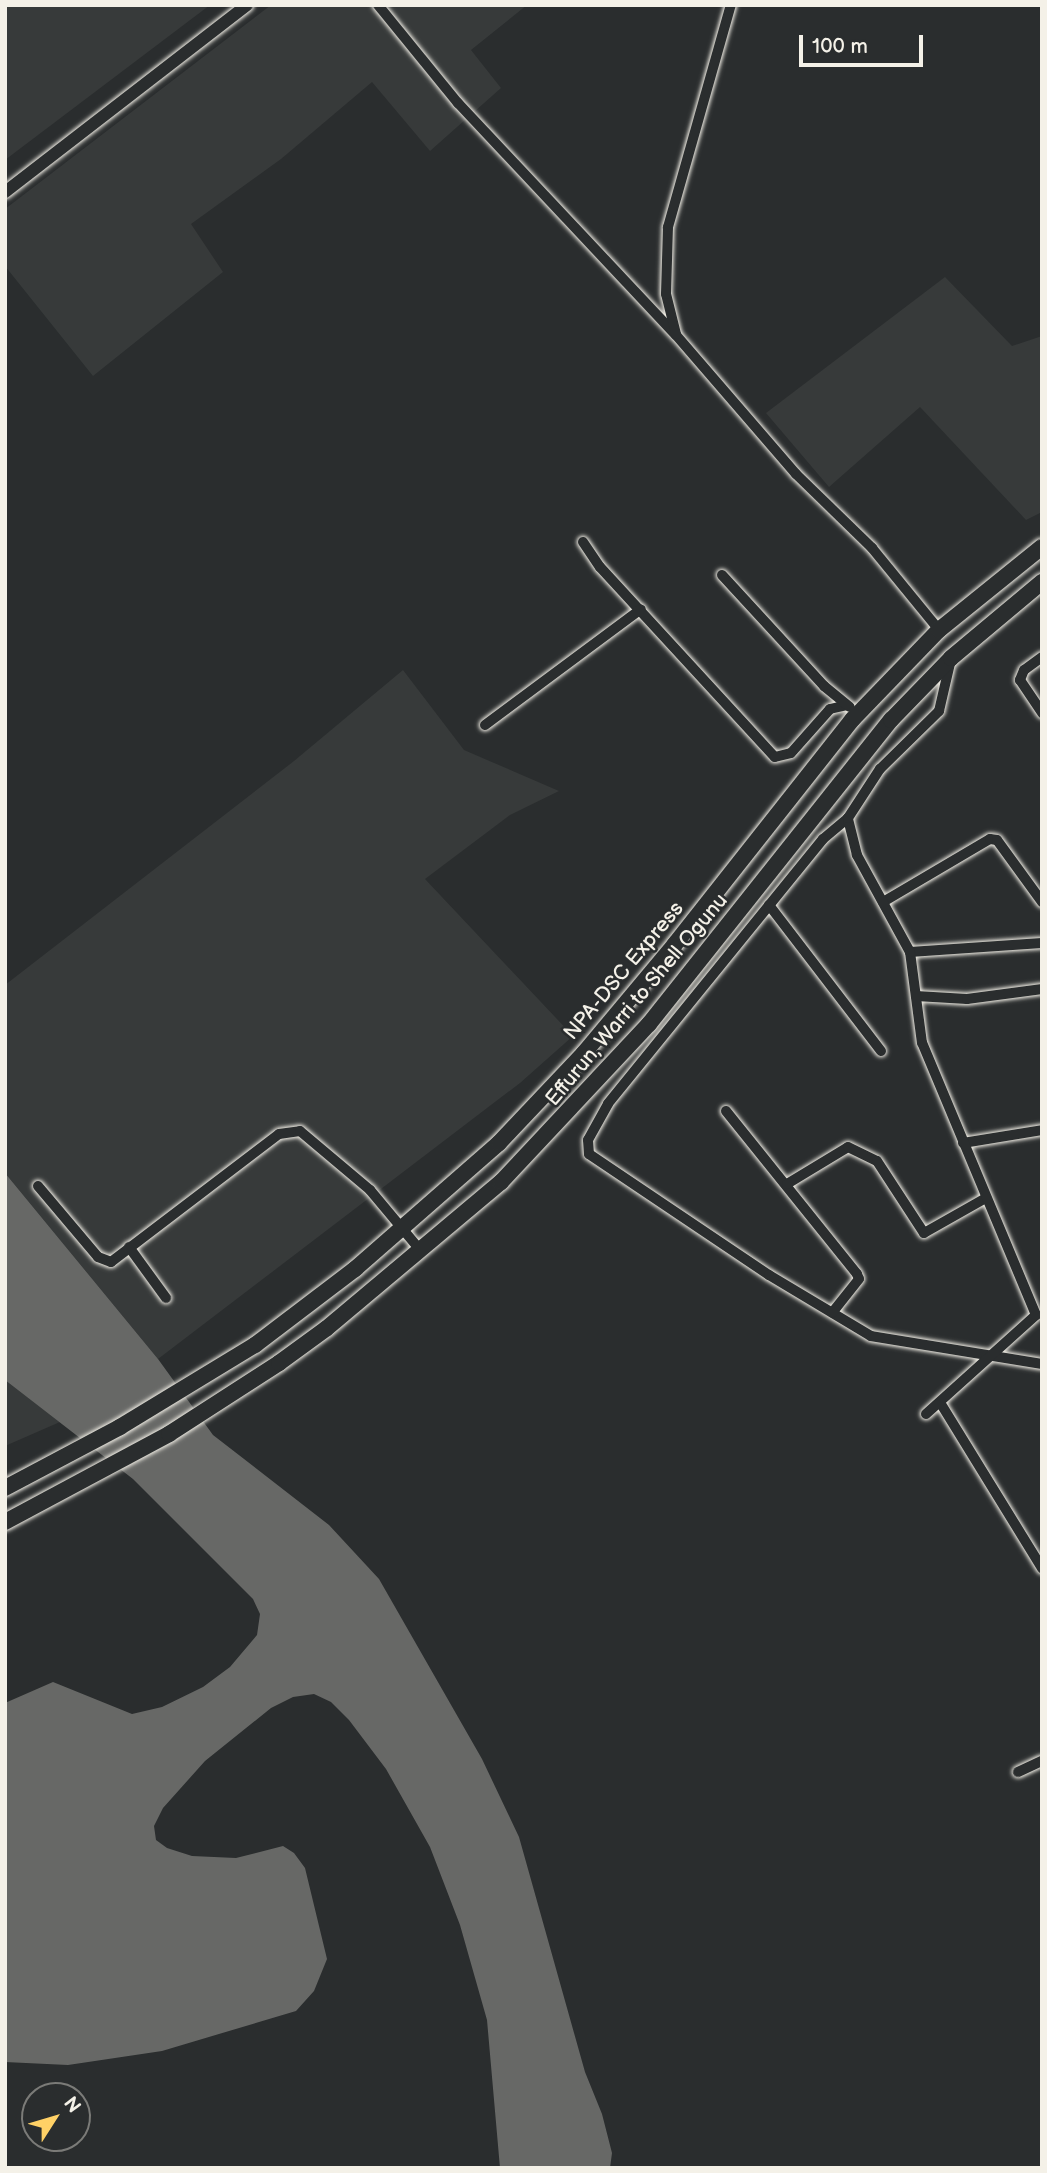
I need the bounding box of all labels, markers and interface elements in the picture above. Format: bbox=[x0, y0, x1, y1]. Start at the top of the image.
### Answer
scale bar bbox=[802, 21, 926, 65]
text: 100 m bbox=[812, 34, 868, 59]
street label: Effurun, Warri to Shell Ogunu bbox=[540, 888, 734, 1112]
street label: NPA-DSC Express bbox=[559, 897, 689, 1045]
north arrow bbox=[21, 2082, 91, 2152]
text: N bbox=[58, 2093, 85, 2118]

